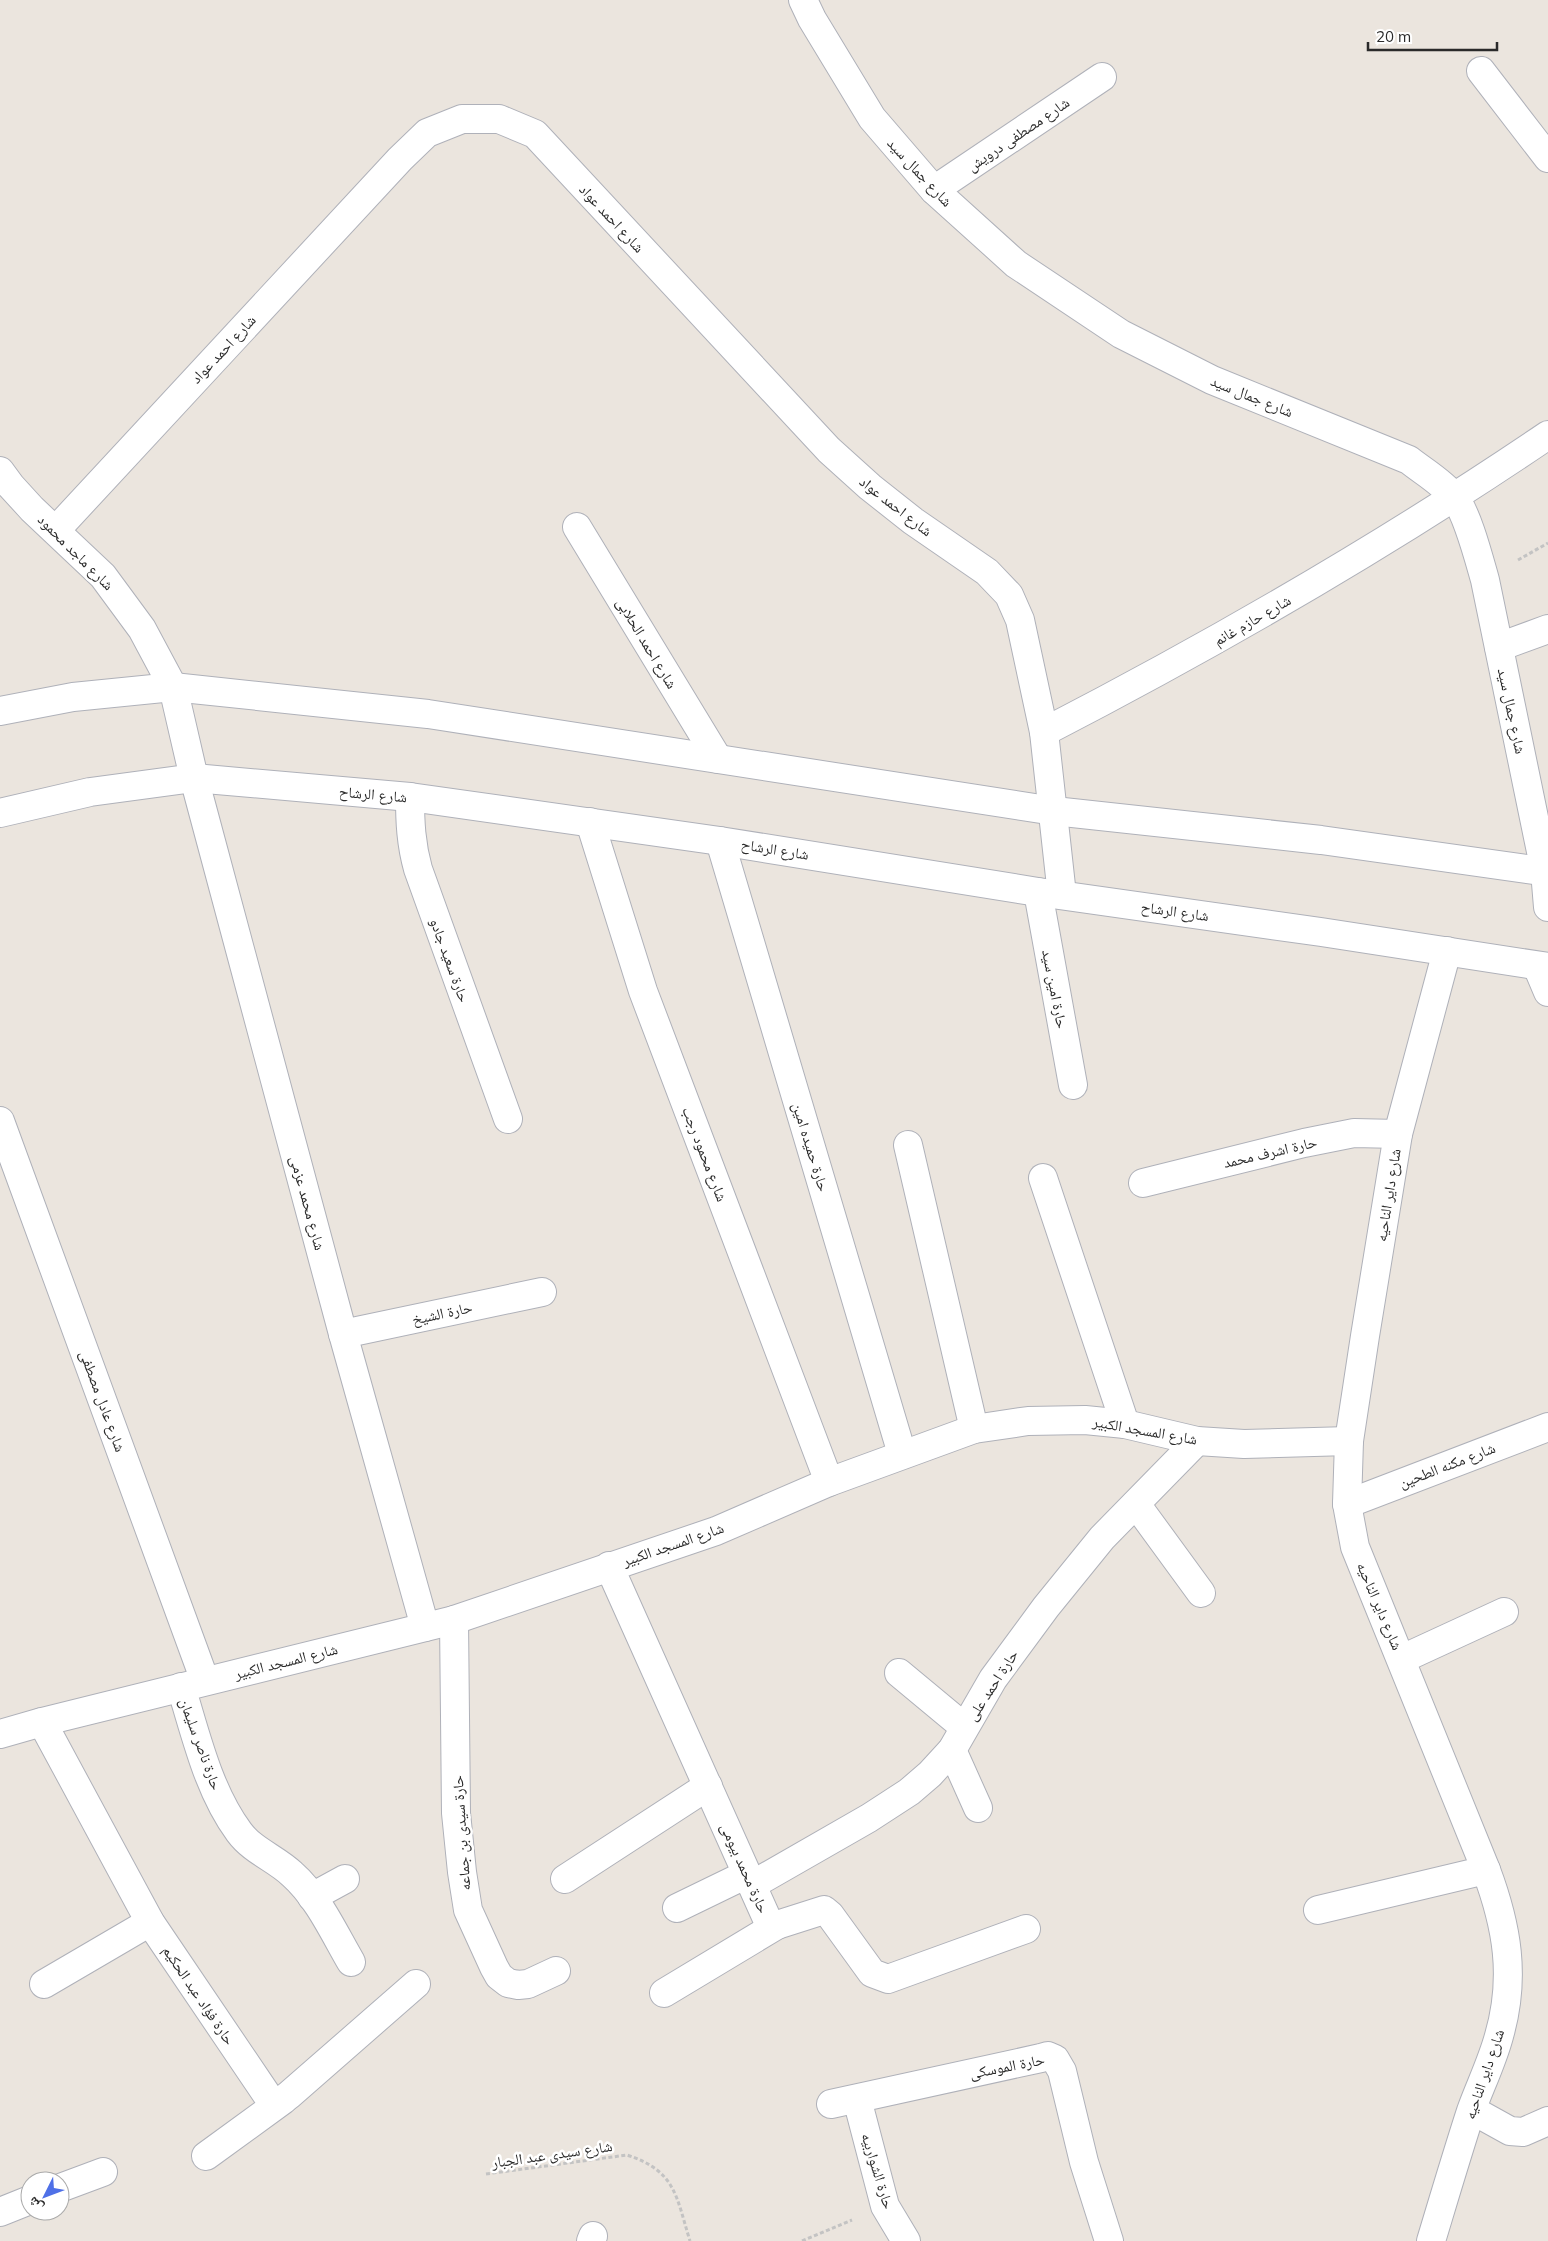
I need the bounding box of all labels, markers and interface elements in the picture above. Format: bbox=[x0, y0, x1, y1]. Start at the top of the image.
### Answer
scale bar bbox=[1368, 20, 1497, 52]
text: 20 m bbox=[1376, 27, 1411, 46]
street label: شارع مصطفى درويش bbox=[963, 93, 1074, 176]
street label: شارع جمال سيد bbox=[883, 134, 957, 211]
street label: شارع احمد عواد bbox=[575, 180, 649, 257]
street label: شارع احمد عواد bbox=[186, 311, 260, 388]
street label: شارع جمال سيد bbox=[1208, 371, 1296, 422]
street label: شارع احمد عواد bbox=[855, 472, 936, 541]
street label: شارع ماجد محمود bbox=[33, 510, 118, 595]
street label: شارع حازم غانم bbox=[1210, 590, 1295, 651]
street label: شارع احمد الحلابى bbox=[611, 594, 682, 693]
street label: شارع جمال سيد bbox=[1493, 666, 1530, 756]
street label: شارع الرشاح bbox=[338, 782, 408, 807]
street label: شارع الرشاح bbox=[740, 834, 810, 865]
street label: شارع الرشاح bbox=[1140, 897, 1210, 926]
street label: حارة سعيد جادو bbox=[426, 915, 474, 1005]
street label: حارة امين سيد bbox=[1037, 948, 1072, 1031]
street label: حارة حميده امين bbox=[788, 1100, 834, 1195]
street label: شارع محمود رجب bbox=[677, 1104, 732, 1205]
street label: حارة اشرف محمد bbox=[1221, 1132, 1319, 1172]
street label: شارع داير الناحيه bbox=[1371, 1147, 1406, 1243]
street label: شارع محمد عزمى bbox=[285, 1154, 330, 1253]
street label: حارة الشيخ bbox=[410, 1297, 475, 1330]
street label: شارع عادل مصطفى bbox=[75, 1348, 130, 1455]
street label: شارع المسجد الكبير bbox=[1090, 1411, 1199, 1450]
street label: شارع مكنه الطحين bbox=[1396, 1438, 1498, 1493]
street label: شارع المسجد الكبير bbox=[619, 1518, 727, 1571]
street label: شارع داير الناحيه bbox=[1352, 1559, 1407, 1653]
street label: شارع المسجد الكبير bbox=[231, 1639, 340, 1684]
street label: حارة احمد على bbox=[962, 1645, 1023, 1725]
street label: حارة ناصر سليمان bbox=[175, 1695, 227, 1793]
street label: حارة سيدى بن جماعه bbox=[447, 1774, 476, 1891]
street label: حارة محمد بيومى bbox=[716, 1820, 774, 1917]
street label: حارة فؤاد عبد الحكيم bbox=[158, 1942, 240, 2049]
street label: شارع داير الناحيه bbox=[1460, 2026, 1509, 2122]
street label: حارة الموسكى bbox=[968, 2049, 1047, 2084]
street label: حارة الشواربيه bbox=[857, 2131, 899, 2212]
street label: شارع سيدى عبد الجبار bbox=[489, 2136, 614, 2173]
north arrow bbox=[20, 2171, 70, 2221]
text: ش bbox=[24, 2193, 47, 2216]

